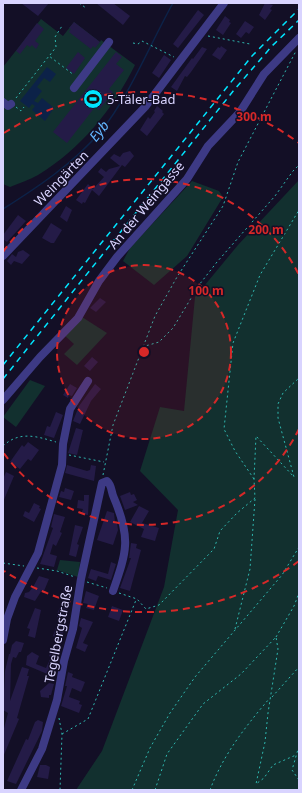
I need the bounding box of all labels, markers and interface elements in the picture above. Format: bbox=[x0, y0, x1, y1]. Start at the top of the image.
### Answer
sports icon: 5-Täler-Bad bbox=[82, 88, 104, 110]
place label: 5-Täler-Bad bbox=[107, 90, 176, 108]
text: 300 m bbox=[236, 108, 272, 125]
water label: Eyb bbox=[84, 116, 113, 145]
street label: Weingärten bbox=[30, 146, 92, 210]
street label: An der Weingasse bbox=[104, 157, 188, 253]
text: 200 m bbox=[248, 221, 284, 238]
text: 100 m bbox=[188, 282, 224, 299]
centre of rings bbox=[137, 345, 151, 359]
street label: Tegelbergstraße bbox=[40, 583, 76, 685]

